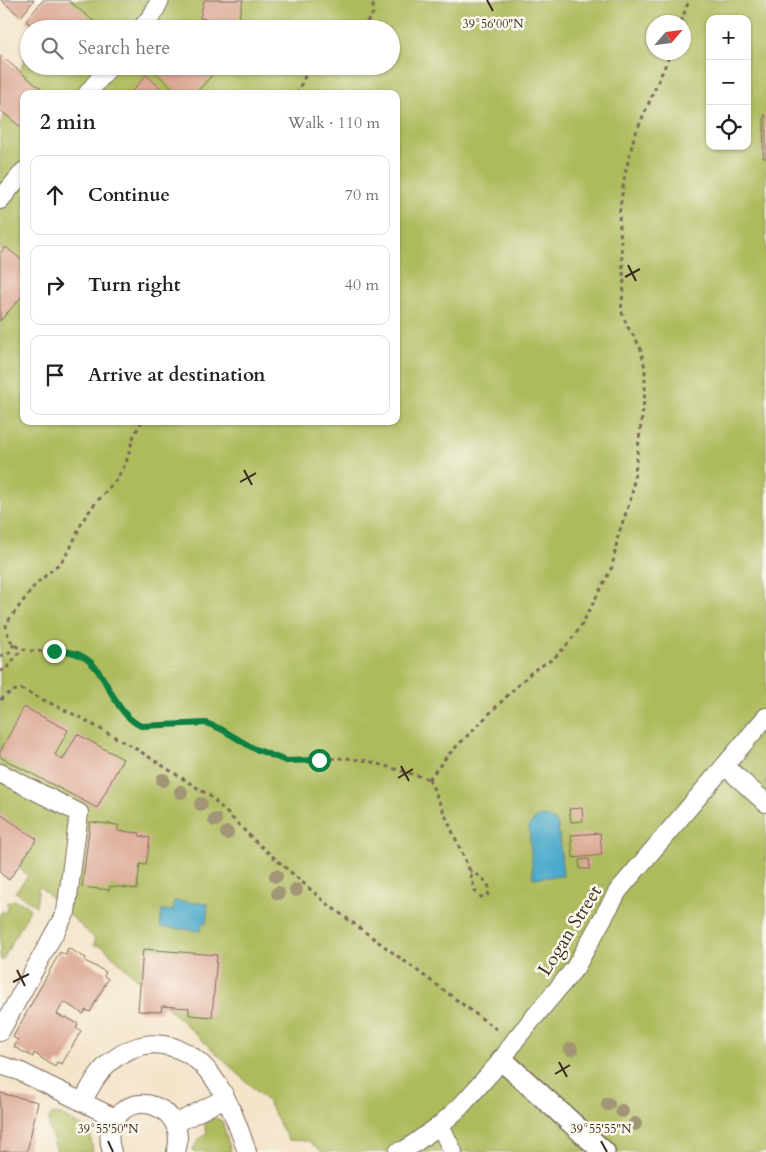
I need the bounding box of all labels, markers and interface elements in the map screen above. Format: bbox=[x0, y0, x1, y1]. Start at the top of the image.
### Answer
north arrow bbox=[646, 15, 691, 60]
map controls bbox=[706, 15, 751, 150]
button: + bbox=[706, 15, 751, 60]
text: 39°56'00"N bbox=[463, 16, 524, 32]
search box bbox=[20, 20, 400, 75]
icon: search bbox=[38, 34, 66, 62]
text: Search here bbox=[78, 35, 170, 61]
button: − bbox=[706, 60, 751, 105]
button: locate bbox=[706, 105, 751, 150]
text: 2 min bbox=[40, 108, 96, 137]
text: Walk · 110 m bbox=[288, 112, 380, 134]
icon: ahead bbox=[41, 181, 69, 209]
text: Continue bbox=[88, 182, 170, 208]
text: 70 m bbox=[345, 184, 379, 206]
icon: right bbox=[41, 271, 69, 299]
text: Turn right bbox=[88, 272, 180, 298]
text: 40 m bbox=[345, 274, 379, 296]
icon: arrive bbox=[41, 361, 69, 389]
text: Arrive at destination bbox=[88, 362, 265, 388]
route end bbox=[43, 640, 66, 663]
route start bbox=[308, 749, 331, 772]
street label: Logan Street bbox=[532, 880, 608, 981]
text: 39°55'50"N bbox=[78, 1121, 139, 1137]
text: 39°55'55"N bbox=[571, 1121, 632, 1137]

